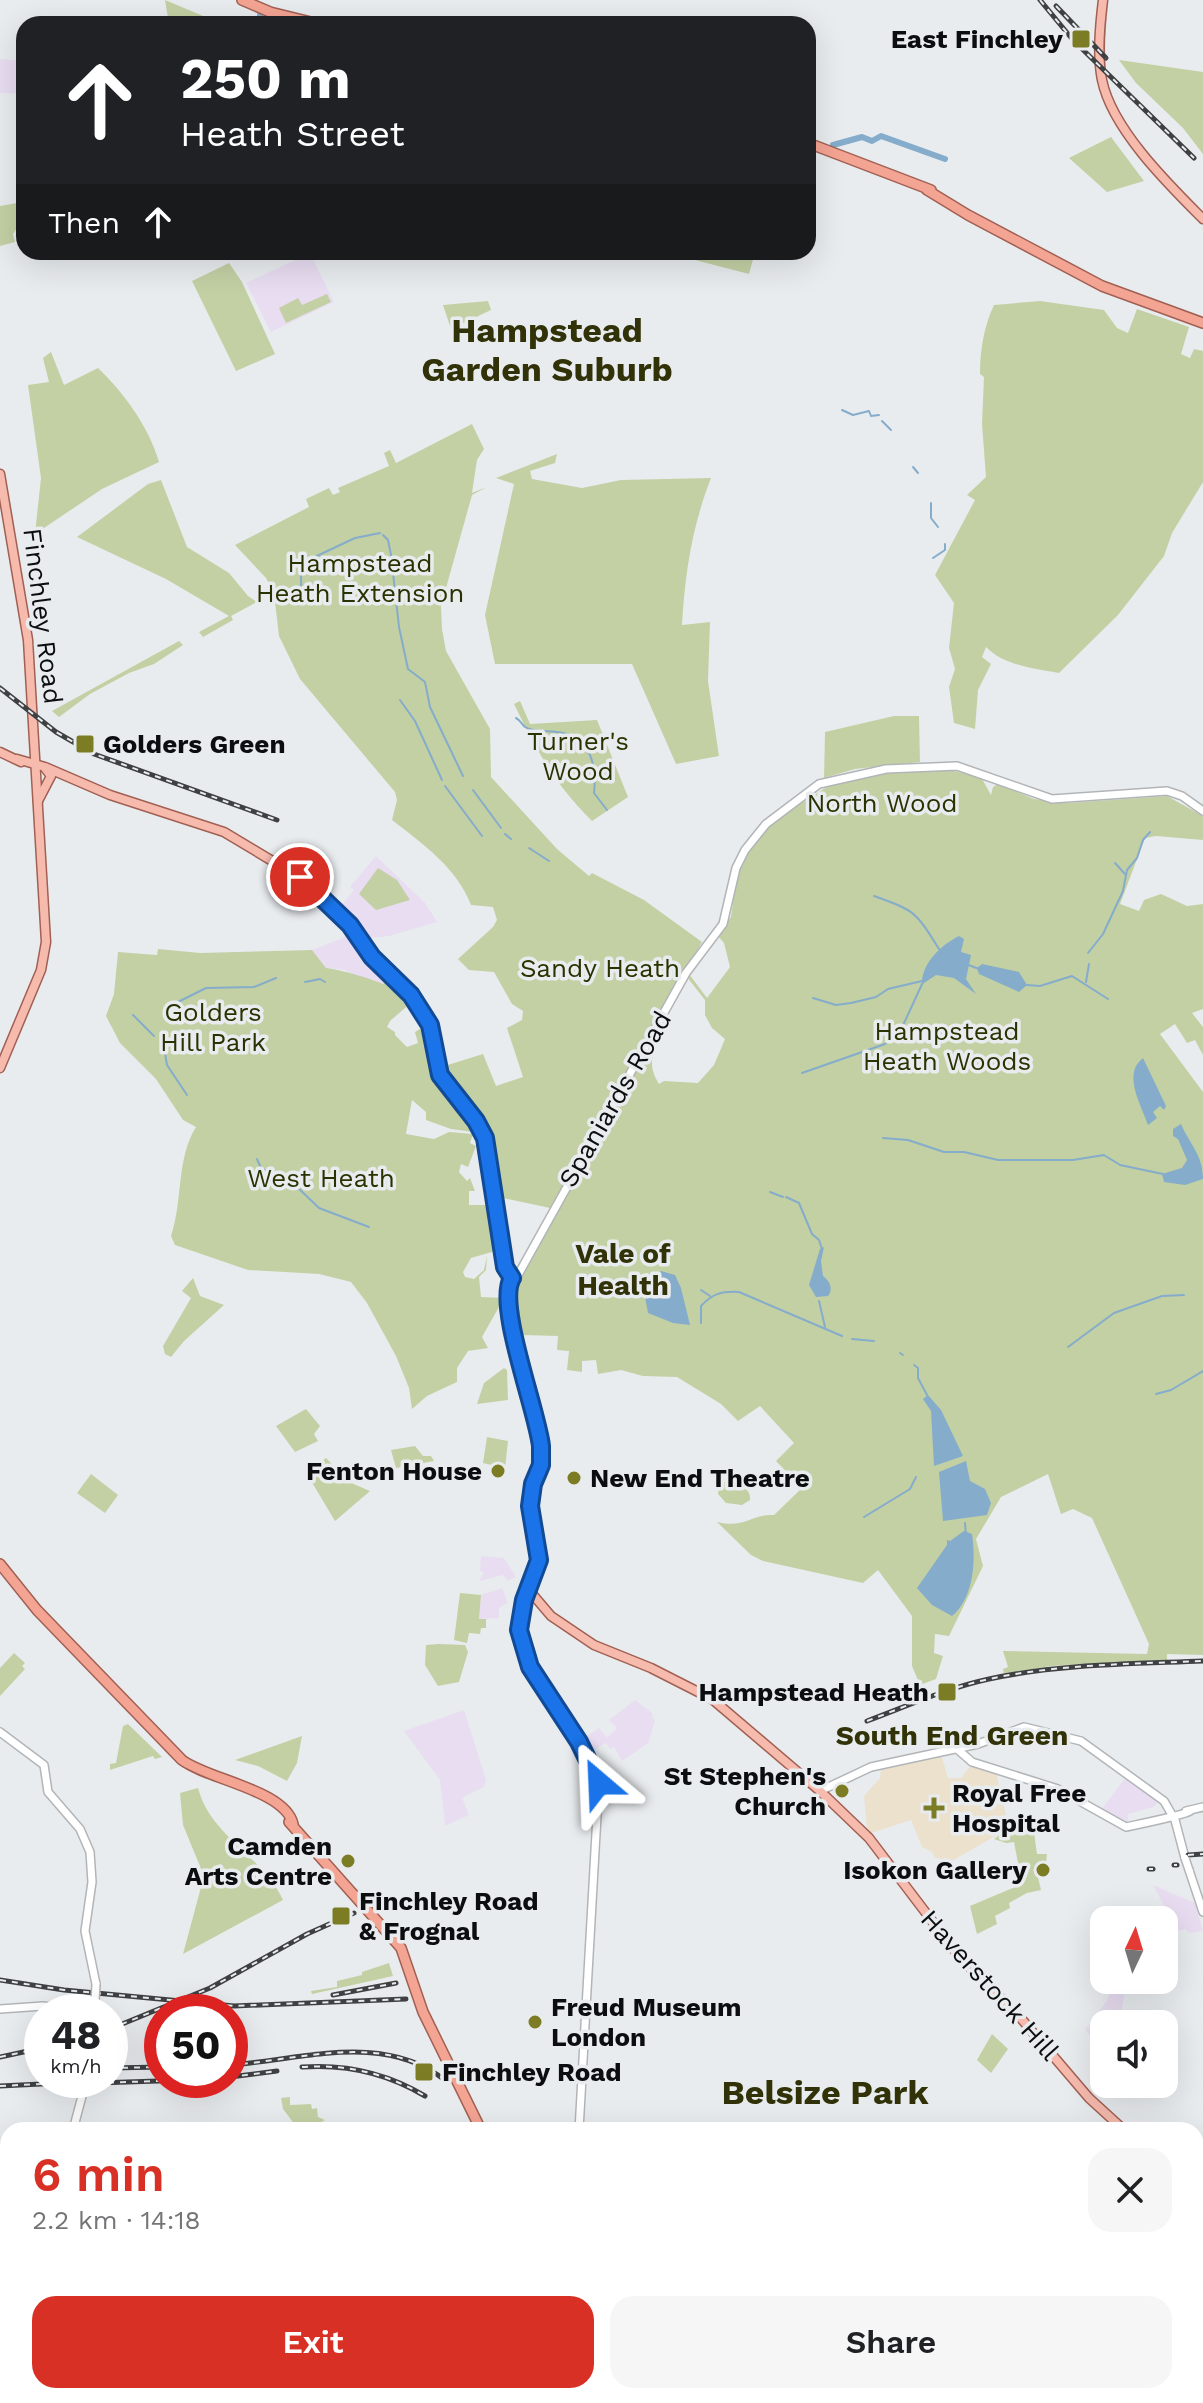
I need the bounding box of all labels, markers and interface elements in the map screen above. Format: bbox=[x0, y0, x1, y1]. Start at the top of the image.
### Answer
place label: East Finchley bbox=[891, 24, 1063, 54]
marker: East Finchley bbox=[1070, 28, 1092, 50]
text: 250 m bbox=[180, 46, 351, 112]
icon: ahead bbox=[48, 48, 152, 152]
text: Heath Street bbox=[180, 113, 405, 155]
icon: ahead bbox=[136, 200, 180, 244]
text: Then bbox=[48, 205, 120, 240]
district label: Hampstead Garden Suburb bbox=[421, 310, 673, 389]
street label: Finchley Road bbox=[17, 526, 69, 706]
park label: Hampstead Heath Extension bbox=[256, 548, 464, 608]
park label: Turner's Wood bbox=[527, 726, 629, 786]
place label: Golders Green bbox=[103, 729, 286, 759]
marker: Golders Green bbox=[74, 733, 96, 755]
park label: North Wood bbox=[806, 788, 958, 818]
pin bbox=[266, 843, 334, 911]
icon: arrive bbox=[278, 855, 322, 899]
park label: Sandy Heath bbox=[520, 953, 680, 983]
park label: Golders Hill Park bbox=[160, 997, 266, 1057]
street label: Spaniards Road bbox=[553, 1006, 677, 1192]
park label: Hampstead Heath Woods bbox=[863, 1016, 1031, 1076]
park label: West Heath bbox=[247, 1163, 395, 1193]
district label: Vale of Health bbox=[575, 1237, 671, 1302]
place label: Fenton House bbox=[306, 1456, 482, 1486]
marker: Fenton House bbox=[489, 1462, 507, 1480]
place label: New End Theatre bbox=[590, 1463, 810, 1493]
marker: New End Theatre bbox=[565, 1469, 583, 1487]
place label: Hampstead Heath bbox=[698, 1677, 929, 1707]
marker: Hampstead Heath bbox=[936, 1681, 958, 1703]
district label: South End Green bbox=[836, 1719, 1068, 1752]
position arrow bbox=[557, 1741, 641, 1825]
place label: St Stephen's Church bbox=[664, 1761, 826, 1821]
place label: Royal Free Hospital bbox=[952, 1778, 1086, 1838]
marker: St Stephen's Church bbox=[833, 1782, 851, 1800]
marker: Royal Free Hospital bbox=[923, 1797, 945, 1819]
place label: Camden Arts Centre bbox=[185, 1831, 332, 1891]
marker: Camden Arts Centre bbox=[339, 1852, 357, 1870]
place label: Isokon Gallery bbox=[843, 1855, 1027, 1885]
marker: Isokon Gallery bbox=[1034, 1861, 1052, 1879]
place label: Finchley Road & Frognal bbox=[359, 1886, 539, 1946]
street label: Haverstock Hill bbox=[915, 1904, 1065, 2066]
marker: Finchley Road & Frognal bbox=[330, 1905, 352, 1927]
north arrow bbox=[1090, 1906, 1178, 1994]
map controls bbox=[1090, 1906, 1178, 2098]
place label: Freud Museum London bbox=[551, 1992, 741, 2052]
speed limit sign: 50 bbox=[144, 1994, 248, 2098]
button: sound bbox=[1090, 2010, 1178, 2098]
text: 48 bbox=[51, 2012, 101, 2059]
marker: Freud Museum London bbox=[526, 2013, 544, 2031]
text: km/h bbox=[50, 2054, 102, 2078]
place label: Finchley Road bbox=[442, 2057, 622, 2087]
marker: Finchley Road bbox=[413, 2061, 435, 2083]
district label: Belsize Park bbox=[721, 2072, 929, 2112]
text: 6 min bbox=[32, 2146, 165, 2203]
button: close bbox=[1088, 2148, 1172, 2232]
text: 2.2 km · 14:18 bbox=[32, 2205, 201, 2235]
button: Exit bbox=[32, 2296, 594, 2388]
button: Share bbox=[610, 2296, 1172, 2388]

